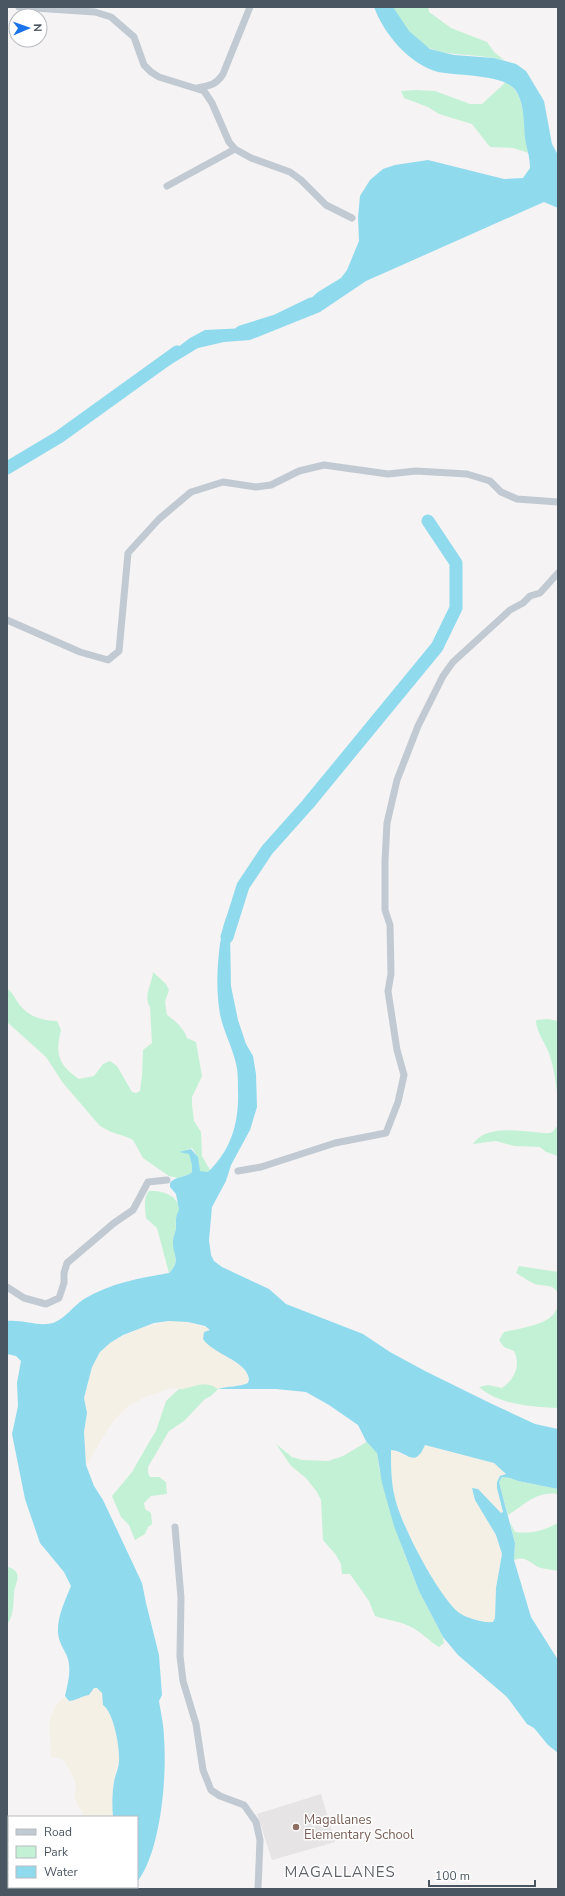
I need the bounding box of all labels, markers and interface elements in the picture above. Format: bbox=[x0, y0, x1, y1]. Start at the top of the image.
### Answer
north arrow bbox=[8, 8, 48, 48]
text: N bbox=[30, 23, 45, 32]
place label: Magallanes Elementary School bbox=[304, 1811, 414, 1844]
legend bbox=[8, 1816, 138, 1888]
marker: Magallanes Elementary School bbox=[291, 1822, 301, 1832]
text: Road bbox=[44, 1824, 72, 1840]
text: Park bbox=[44, 1844, 69, 1860]
district label: MAGALLANES bbox=[284, 1862, 396, 1882]
scale bar bbox=[429, 1862, 535, 1888]
text: Water bbox=[44, 1864, 78, 1880]
text: 100 m bbox=[435, 1868, 470, 1884]

